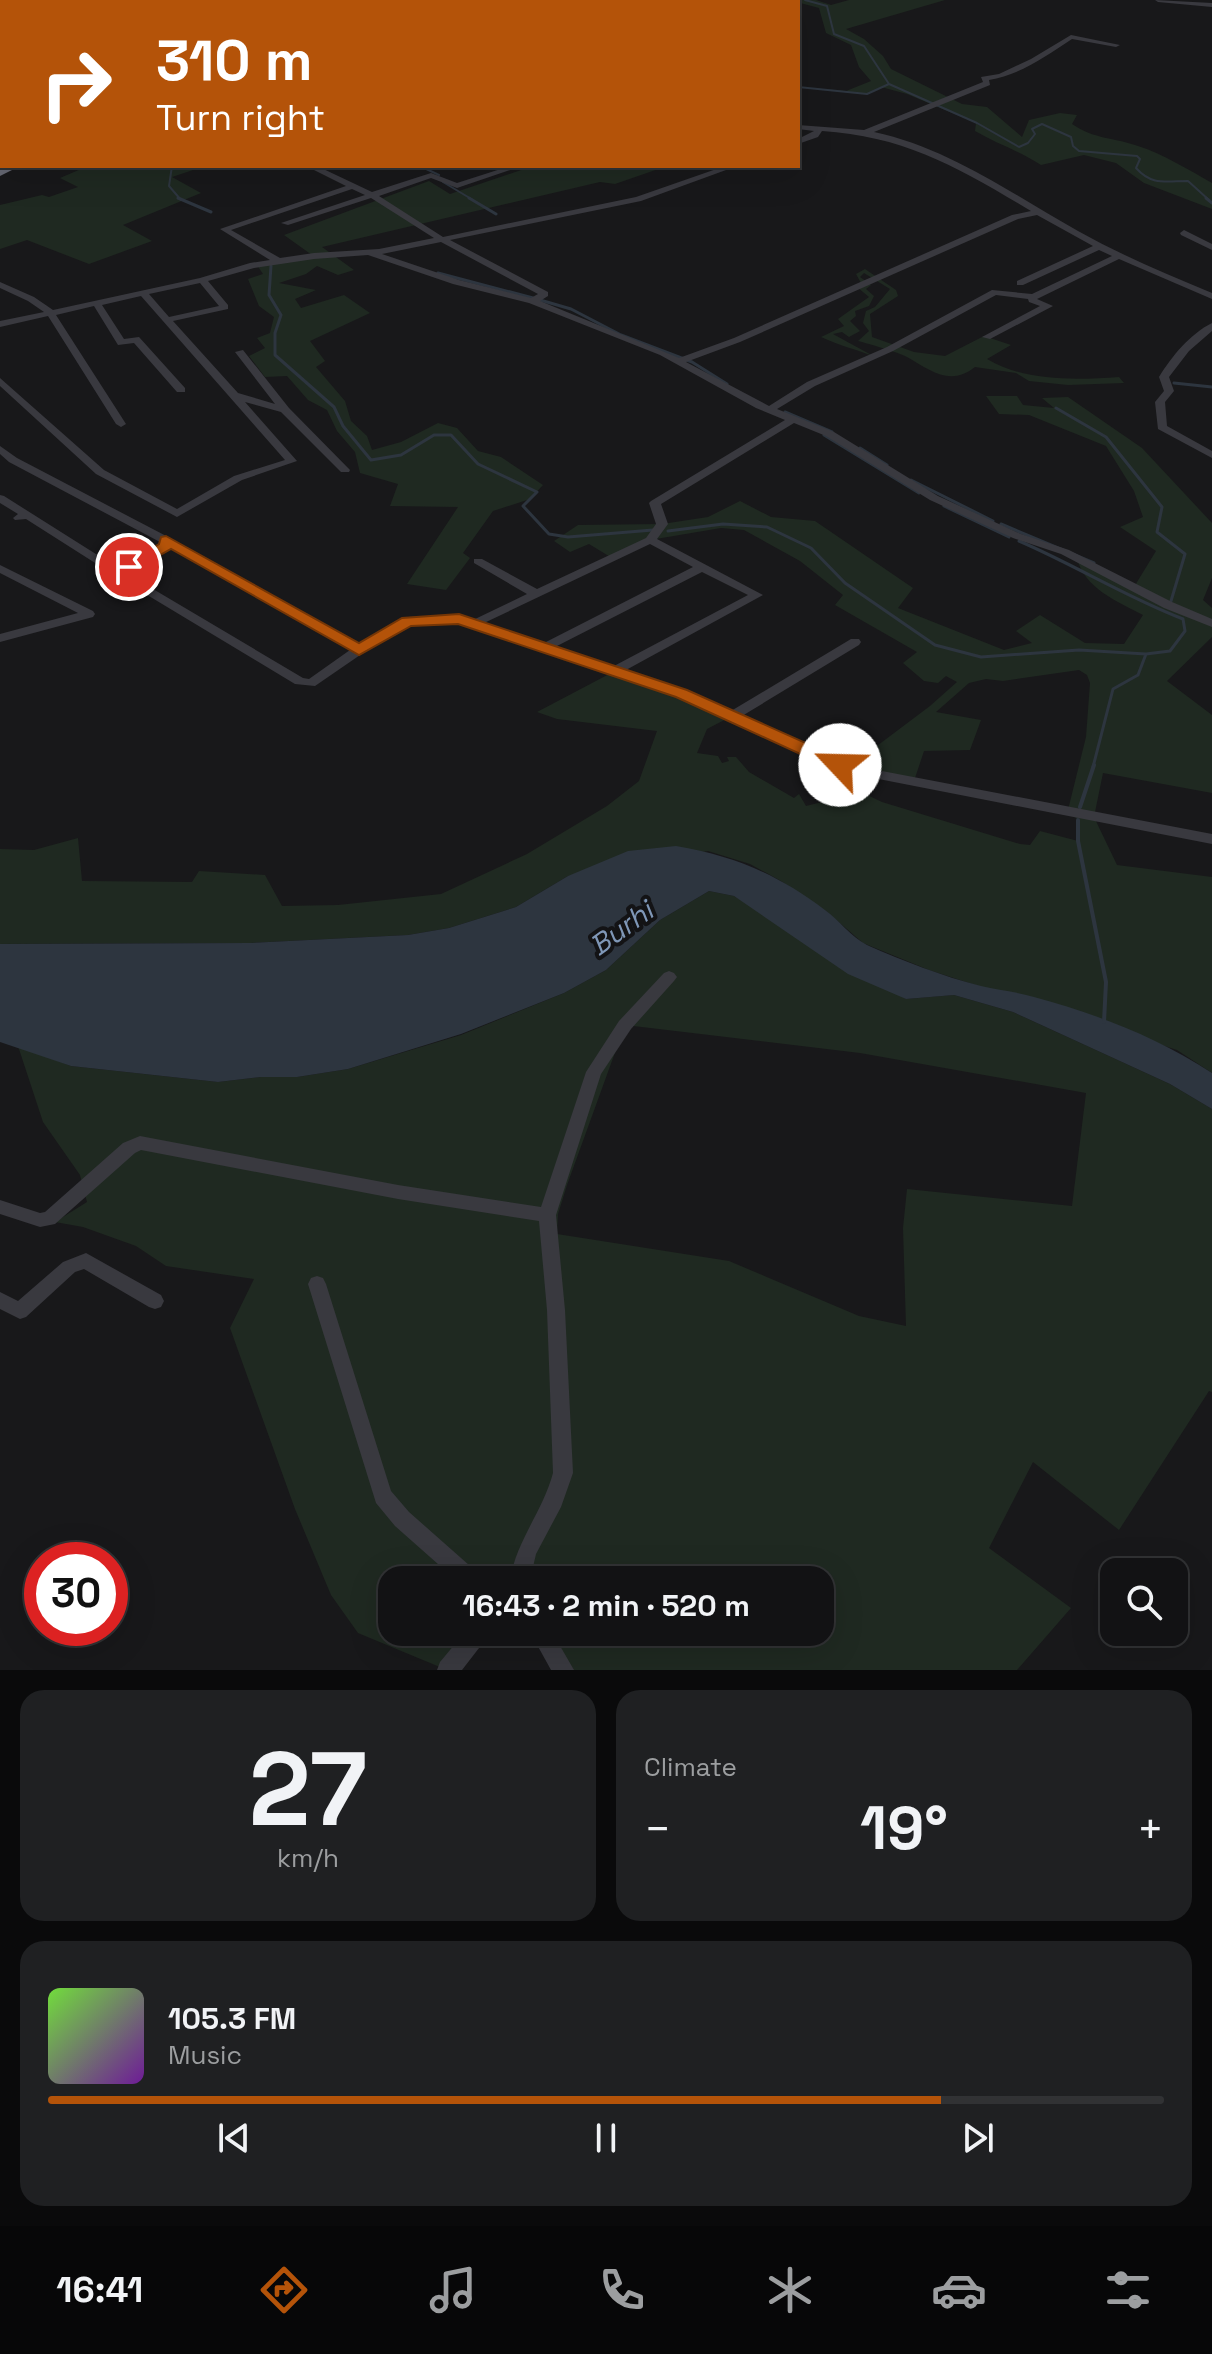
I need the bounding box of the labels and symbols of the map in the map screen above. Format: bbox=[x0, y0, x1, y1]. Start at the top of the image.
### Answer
pin bbox=[95, 533, 163, 601]
position arrow bbox=[798, 723, 882, 807]
water label: Burhi bbox=[582, 891, 663, 963]
speed limit sign: 30 bbox=[24, 1542, 128, 1646]

